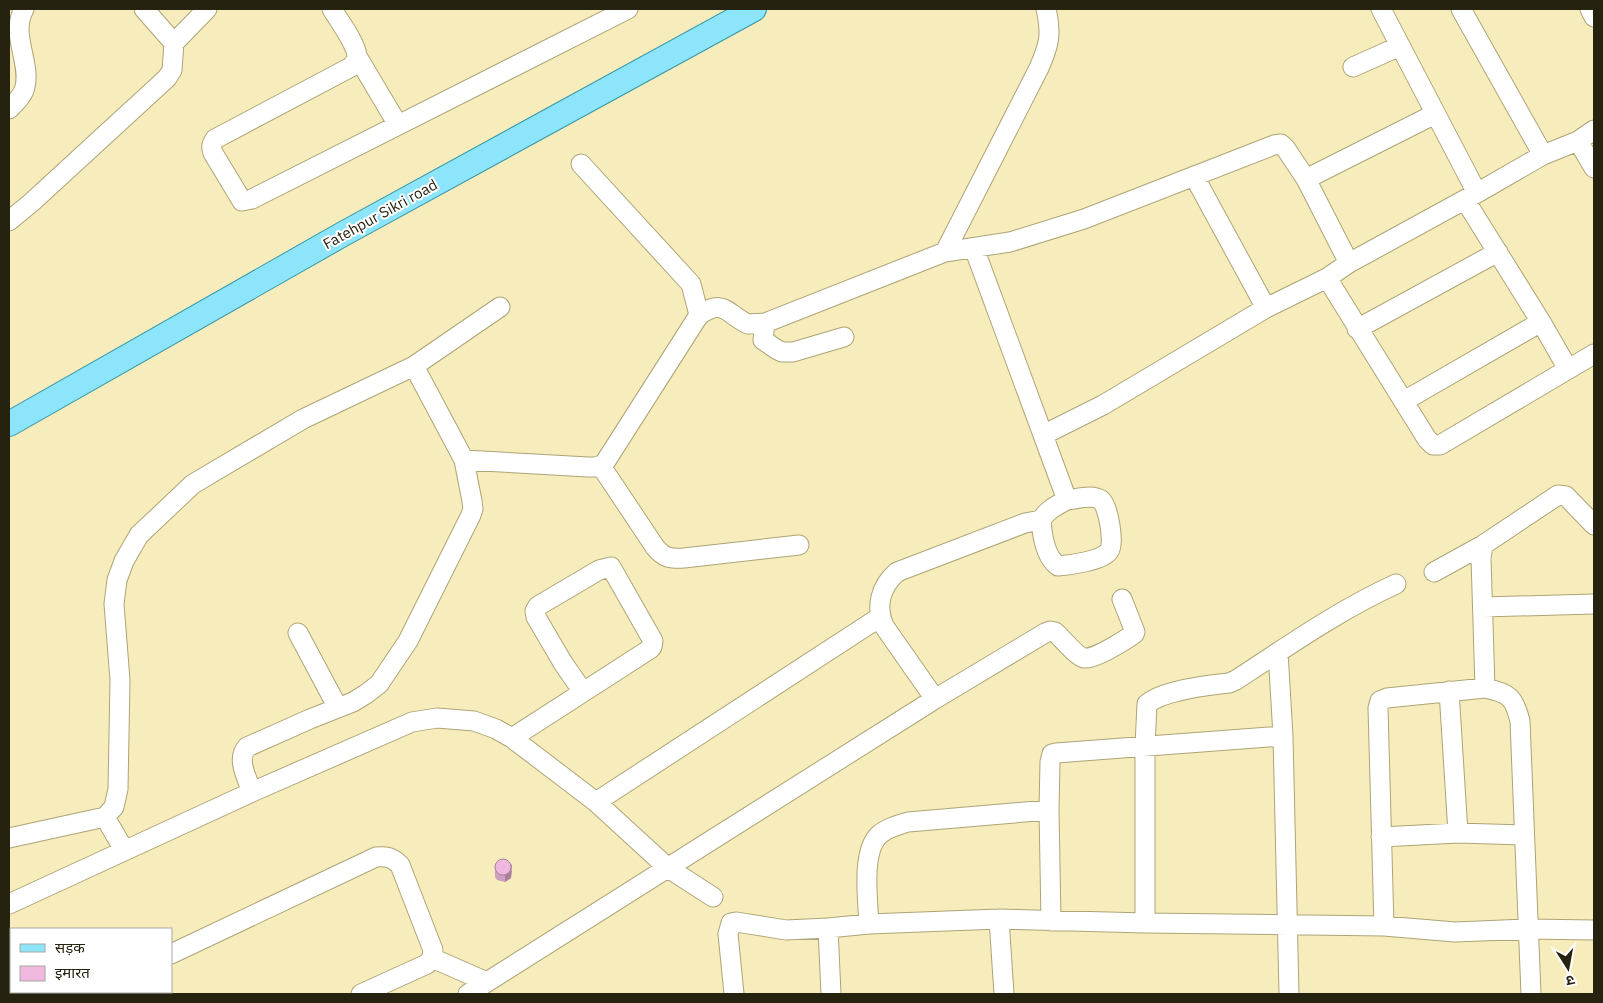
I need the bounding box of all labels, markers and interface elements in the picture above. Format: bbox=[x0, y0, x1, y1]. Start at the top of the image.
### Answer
street label: Fatehpur Sikri road bbox=[320, 175, 440, 253]
legend bbox=[10, 928, 172, 993]
text: सड़क bbox=[55, 938, 85, 957]
north arrow bbox=[1543, 943, 1593, 993]
text: इमारत bbox=[55, 963, 90, 982]
text: उ bbox=[1564, 971, 1576, 991]

